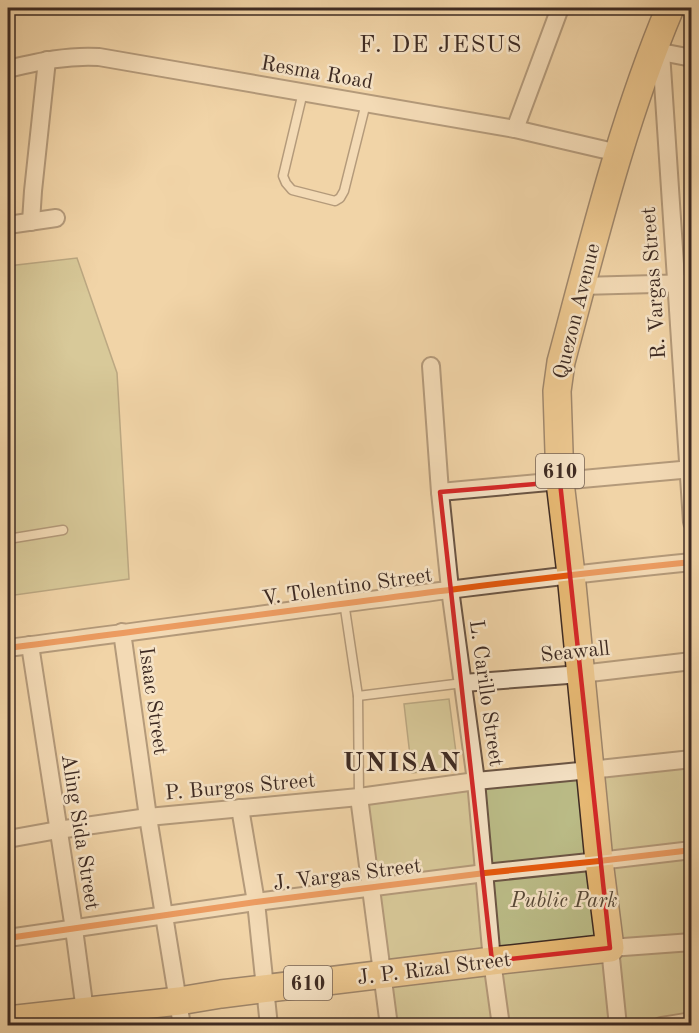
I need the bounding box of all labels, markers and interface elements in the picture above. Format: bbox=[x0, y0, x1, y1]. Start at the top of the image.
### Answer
district label: F. DE JESUS bbox=[359, 34, 523, 58]
street label: Resma Road bbox=[259, 53, 374, 94]
street label: R. Vargas Street bbox=[639, 206, 670, 360]
street label: Quezon Avenue bbox=[550, 241, 604, 381]
road number: 610 bbox=[536, 454, 584, 488]
street label: V. Tolentino Street bbox=[261, 565, 434, 610]
street label: L. Carillo Street bbox=[465, 619, 506, 768]
street label: Seawall bbox=[539, 638, 611, 667]
street label: Isaac Street bbox=[135, 646, 170, 757]
district label: UNISAN bbox=[342, 750, 462, 777]
street label: Aling Sida Street bbox=[57, 753, 102, 912]
street label: P. Burgos Street bbox=[164, 770, 316, 805]
street label: J. Vargas Street bbox=[272, 856, 422, 895]
park label: Public Park bbox=[509, 891, 618, 912]
street label: J. P. Rizal Street bbox=[356, 950, 512, 989]
road number: 610 bbox=[284, 966, 332, 1000]

